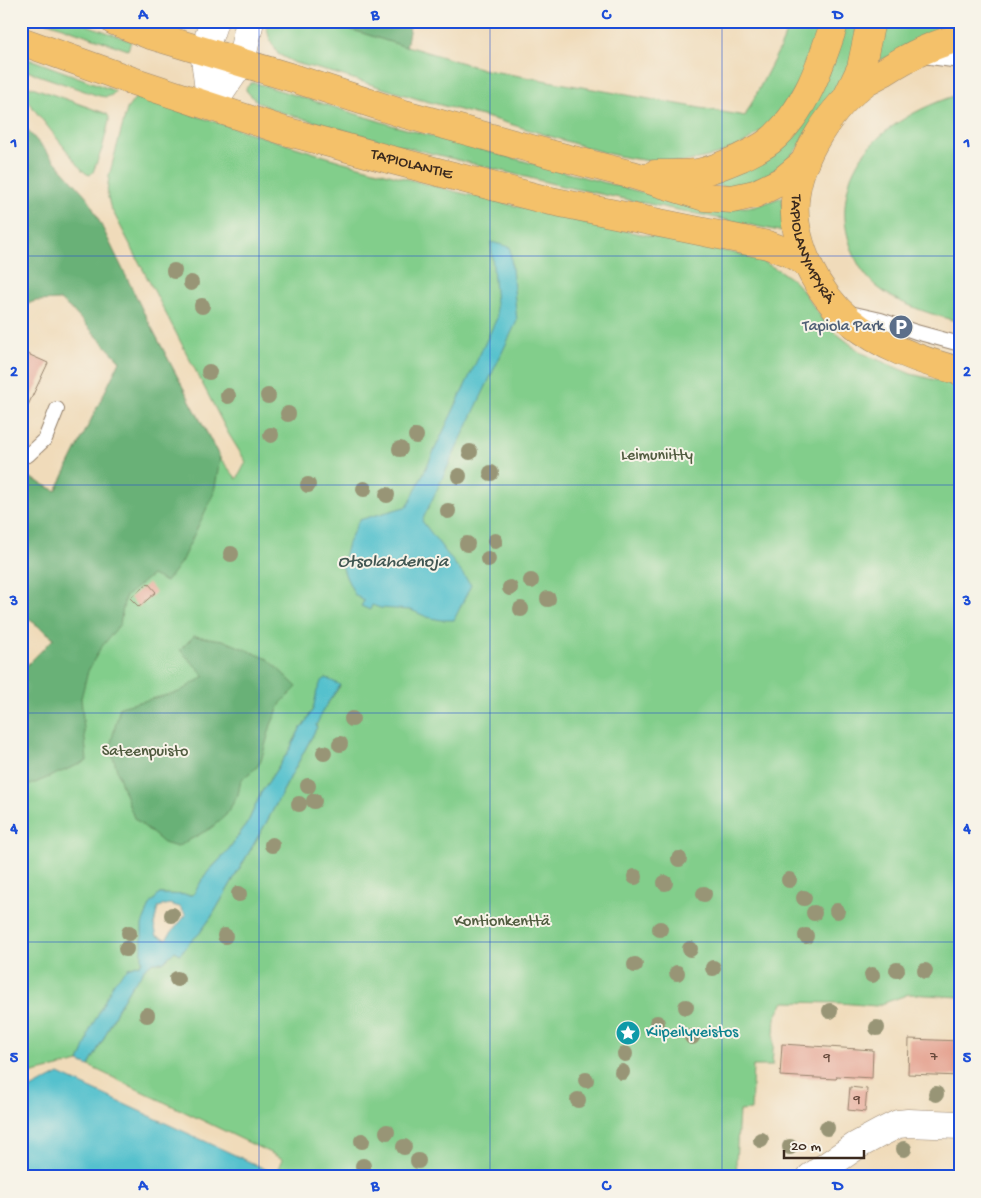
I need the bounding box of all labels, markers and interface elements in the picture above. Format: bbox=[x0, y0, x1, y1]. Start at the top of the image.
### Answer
text: A bbox=[137, 7, 149, 26]
text: B bbox=[370, 7, 380, 26]
text: C bbox=[601, 7, 612, 26]
text: D bbox=[831, 7, 844, 26]
text: 1 bbox=[10, 135, 17, 154]
text: 1 bbox=[963, 135, 970, 154]
street label: TAPIOLANTIE bbox=[368, 145, 455, 185]
street label: TAPIOLANYMPYRÄ bbox=[785, 192, 839, 309]
parking icon: Tapiola Park bbox=[888, 314, 914, 340]
place label: Tapiola Park bbox=[802, 318, 886, 337]
text: 2 bbox=[10, 364, 18, 383]
text: 2 bbox=[963, 364, 971, 383]
park label: Leimuniitty bbox=[621, 447, 693, 466]
water label: Otsolahdenoja bbox=[338, 552, 449, 573]
text: 3 bbox=[9, 593, 18, 612]
text: 3 bbox=[962, 593, 971, 612]
park label: Sateenpuisto bbox=[102, 743, 188, 762]
text: 4 bbox=[9, 821, 18, 840]
text: 4 bbox=[962, 821, 971, 840]
park label: Kontionkenttä bbox=[454, 913, 551, 932]
place icon: Kiipeilyveistos bbox=[615, 1020, 641, 1046]
place label: Kiipeilyveistos bbox=[646, 1024, 739, 1043]
house number: 7 bbox=[929, 1049, 938, 1066]
text: 5 bbox=[10, 1050, 19, 1069]
house number: 9 bbox=[822, 1050, 831, 1067]
text: 5 bbox=[963, 1050, 972, 1069]
house number: 9 bbox=[852, 1092, 861, 1109]
scale bar bbox=[784, 1128, 864, 1160]
text: 20 m bbox=[791, 1138, 821, 1156]
text: A bbox=[137, 1178, 149, 1197]
text: B bbox=[370, 1178, 380, 1197]
text: C bbox=[601, 1178, 612, 1197]
text: D bbox=[831, 1178, 844, 1197]

